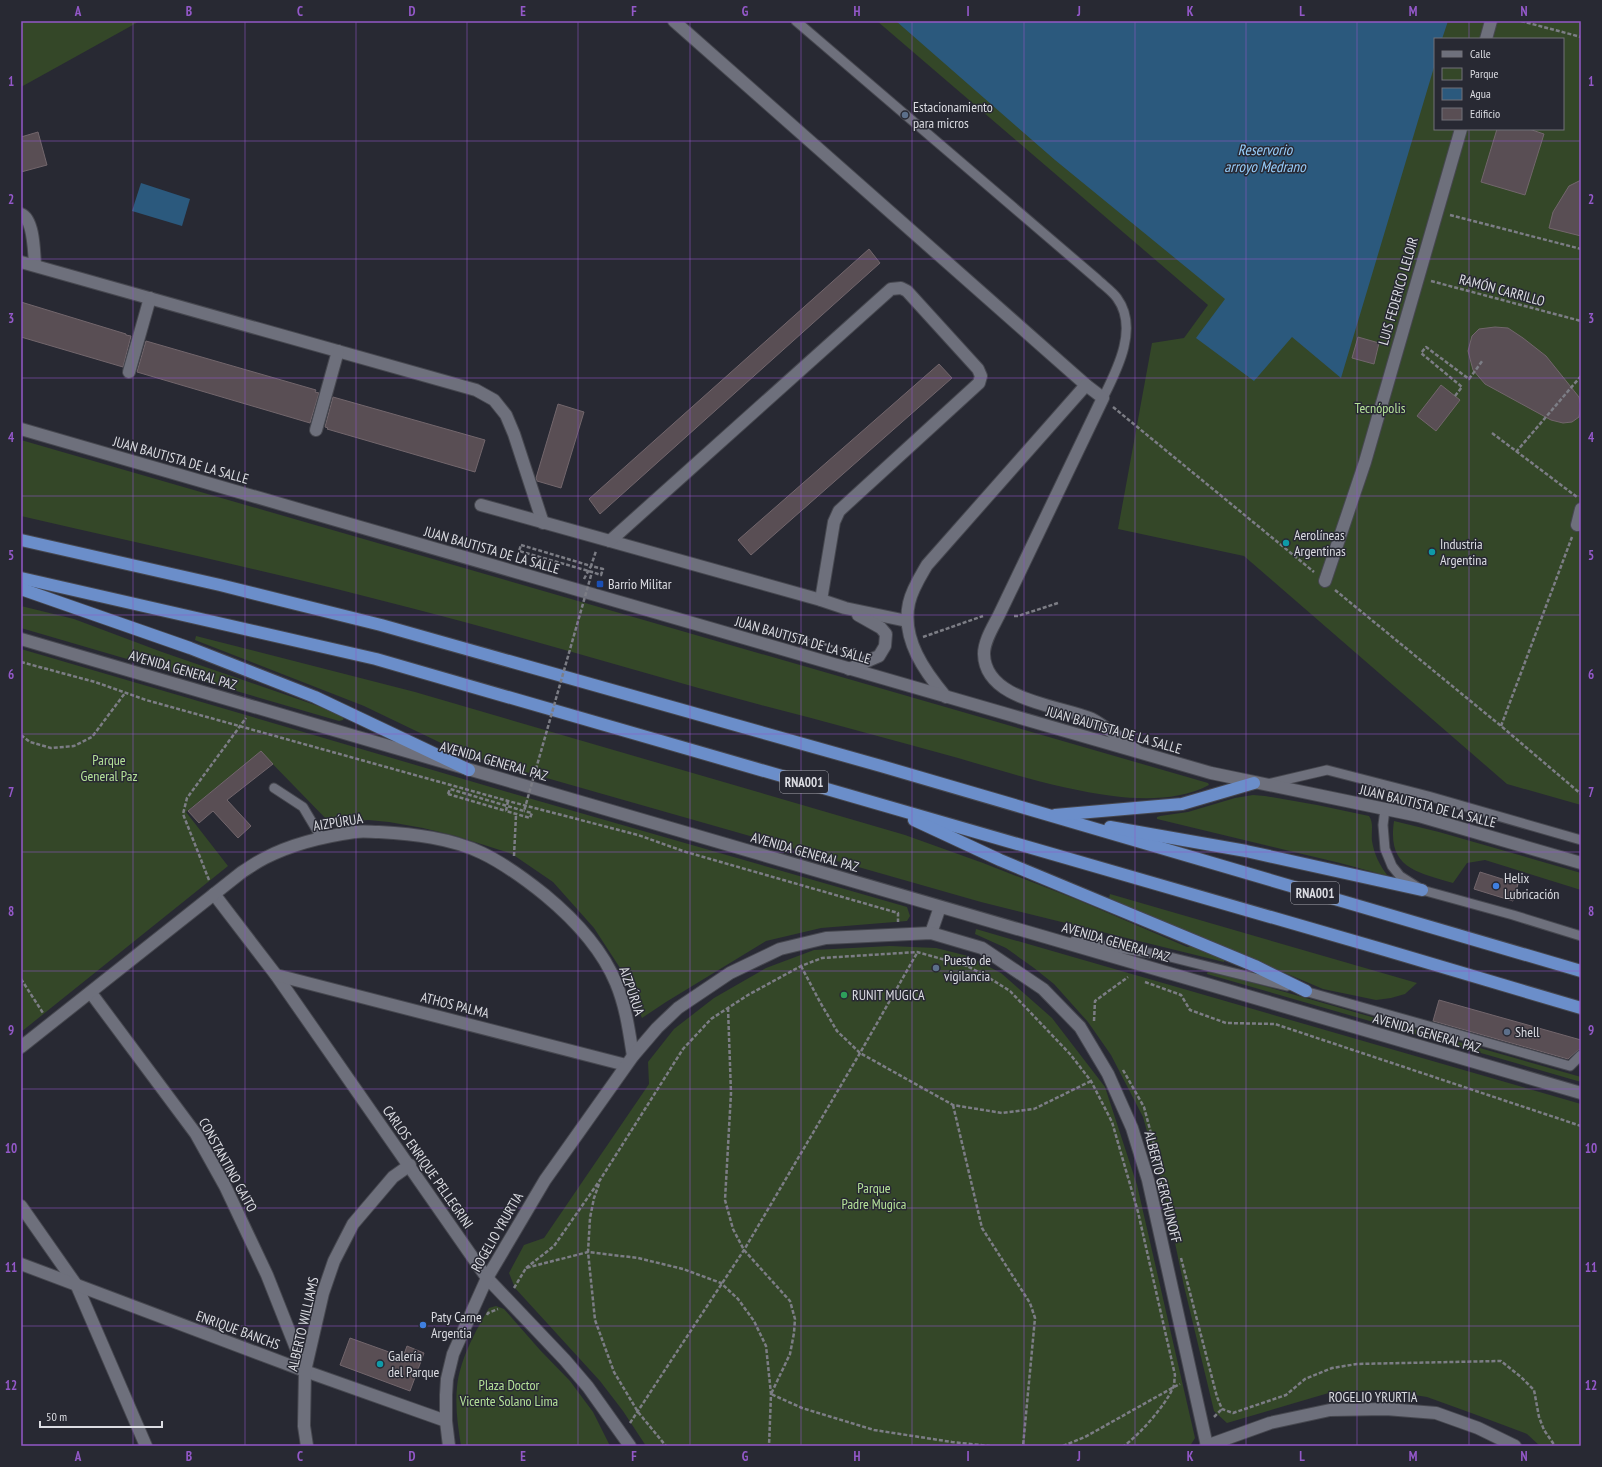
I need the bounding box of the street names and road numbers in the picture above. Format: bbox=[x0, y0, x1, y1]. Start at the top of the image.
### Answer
street label: LUIS FEDERICO LELOIR bbox=[1374, 235, 1422, 347]
street label: RAMÓN CARRILLO bbox=[1457, 270, 1547, 310]
street label: JUAN BAUTISTA DE LA SALLE bbox=[110, 432, 251, 488]
street label: JUAN BAUTISTA DE LA SALLE bbox=[421, 522, 562, 578]
street label: JUAN BAUTISTA DE LA SALLE bbox=[732, 612, 873, 668]
street label: AVENIDA GENERAL PAZ bbox=[127, 646, 239, 694]
street label: JUAN BAUTISTA DE LA SALLE bbox=[1043, 702, 1184, 758]
street label: AVENIDA GENERAL PAZ bbox=[438, 737, 550, 785]
road number: RNA001 bbox=[780, 771, 828, 793]
street label: JUAN BAUTISTA DE LA SALLE bbox=[1357, 780, 1498, 832]
street label: AIZPÚRUA bbox=[312, 809, 365, 835]
street label: AVENIDA GENERAL PAZ bbox=[749, 828, 861, 876]
road number: RNA001 bbox=[1291, 882, 1339, 904]
street label: AVENIDA GENERAL PAZ bbox=[1060, 918, 1172, 966]
street label: AIZPÚRUA bbox=[615, 964, 649, 1018]
street label: ATHOS PALMA bbox=[419, 988, 491, 1022]
street label: AVENIDA GENERAL PAZ bbox=[1371, 1009, 1483, 1057]
street label: CARLOS ENRIQUE PELLEGRINI bbox=[379, 1102, 477, 1232]
street label: CONSTANTINO GAITO bbox=[195, 1115, 261, 1215]
street label: ALBERTO GERCHUNOFF bbox=[1140, 1129, 1186, 1245]
street label: ROGELIO YRURTIA bbox=[467, 1189, 527, 1275]
street label: ALBERTO WILLIAMS bbox=[283, 1275, 323, 1373]
street label: ENRIQUE BANCHS bbox=[194, 1306, 282, 1354]
street label: ROGELIO YRURTIA bbox=[1329, 1388, 1418, 1406]

